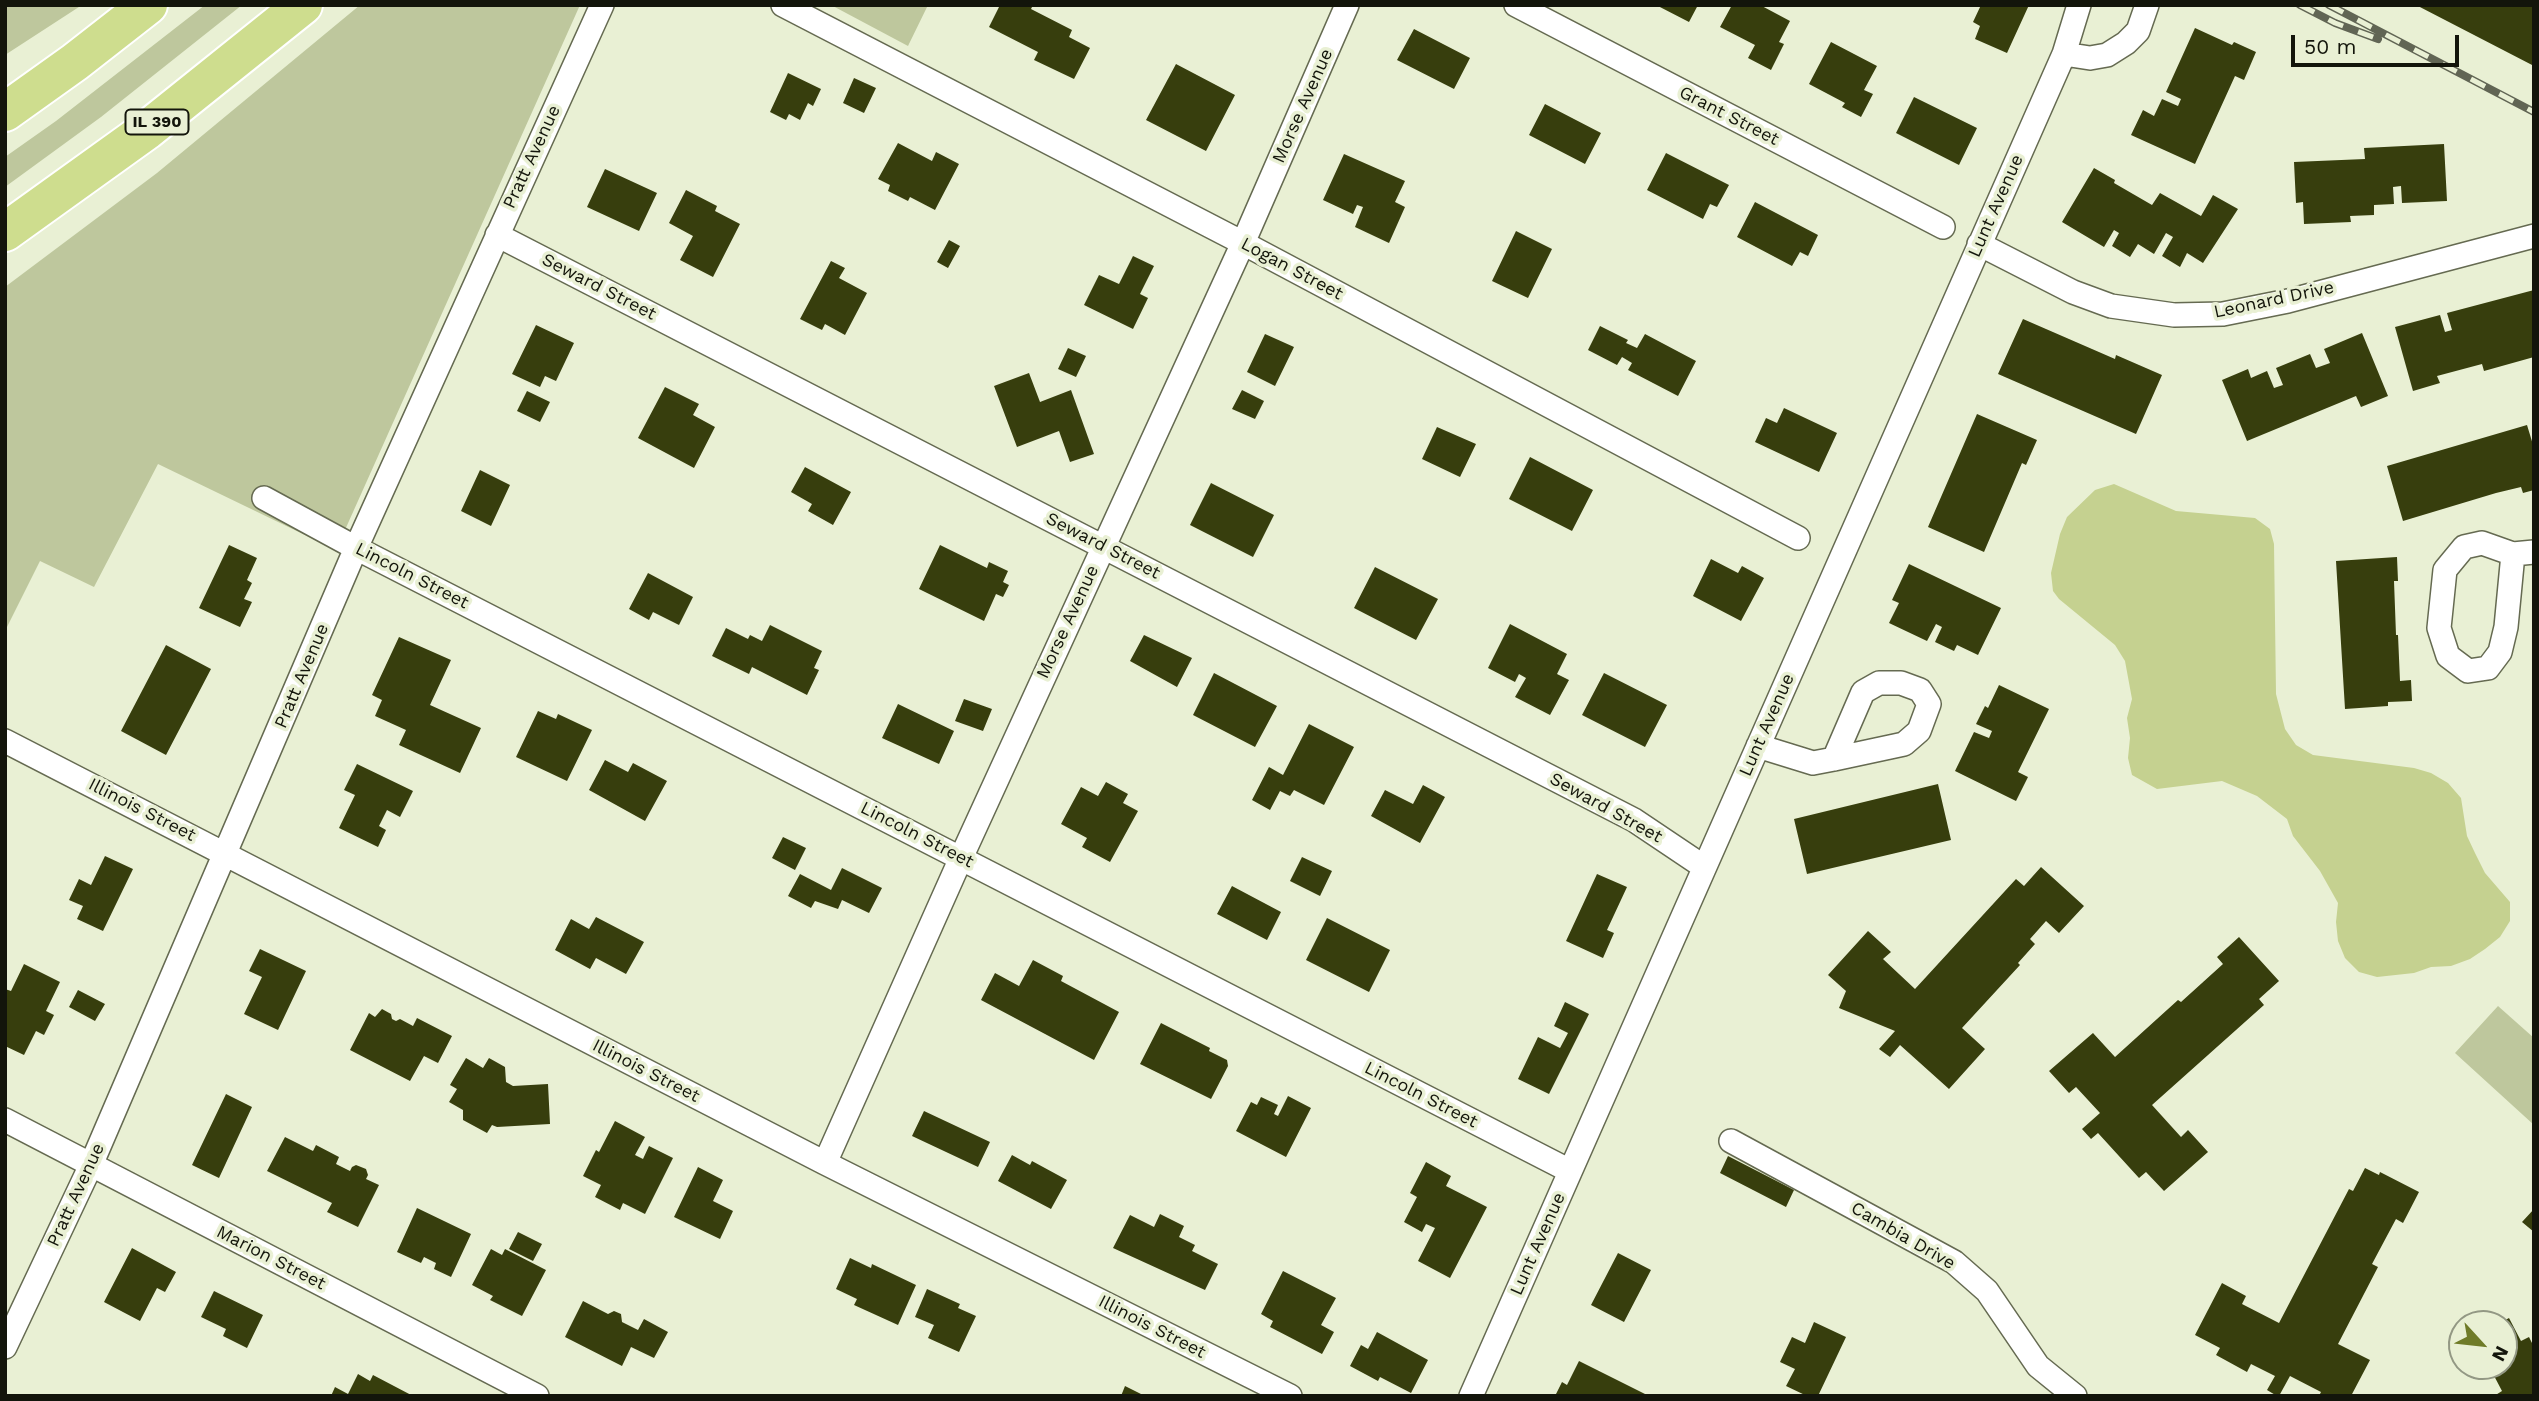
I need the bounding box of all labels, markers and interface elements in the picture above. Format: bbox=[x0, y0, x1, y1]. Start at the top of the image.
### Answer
scale bar bbox=[2294, 21, 2462, 65]
text: 50 m bbox=[2304, 34, 2356, 59]
street label: Morse Avenue bbox=[1268, 46, 1338, 166]
street label: Grant Street bbox=[1675, 82, 1783, 150]
street label: Pratt Avenue bbox=[499, 102, 565, 212]
road number: IL 390 bbox=[125, 110, 188, 134]
street label: Lunt Avenue bbox=[1964, 151, 2028, 261]
street label: Logan Street bbox=[1237, 233, 1347, 305]
street label: Seward Street bbox=[538, 249, 660, 325]
street label: Leonard Drive bbox=[2212, 277, 2336, 323]
street label: Seward Street bbox=[1042, 508, 1164, 584]
street label: Lincoln Street bbox=[352, 538, 472, 614]
street label: Morse Avenue bbox=[1032, 562, 1104, 682]
street label: Pratt Avenue bbox=[270, 620, 334, 732]
street label: Lunt Avenue bbox=[1735, 670, 1799, 780]
street label: Seward Street bbox=[1546, 768, 1666, 848]
street label: Illinois Street bbox=[85, 774, 199, 846]
street label: Lincoln Street bbox=[857, 797, 977, 873]
street label: Illinois Street bbox=[589, 1035, 703, 1107]
street label: Lincoln Street bbox=[1361, 1057, 1481, 1133]
street label: Pratt Avenue bbox=[43, 1140, 109, 1250]
street label: Lunt Avenue bbox=[1506, 1189, 1570, 1299]
street label: Cambia Drive bbox=[1847, 1197, 1959, 1275]
street label: Marion Street bbox=[213, 1221, 329, 1295]
street label: Illinois Street bbox=[1095, 1291, 1209, 1363]
north arrow bbox=[2448, 1310, 2518, 1380]
text: N bbox=[2487, 1342, 2514, 1365]

